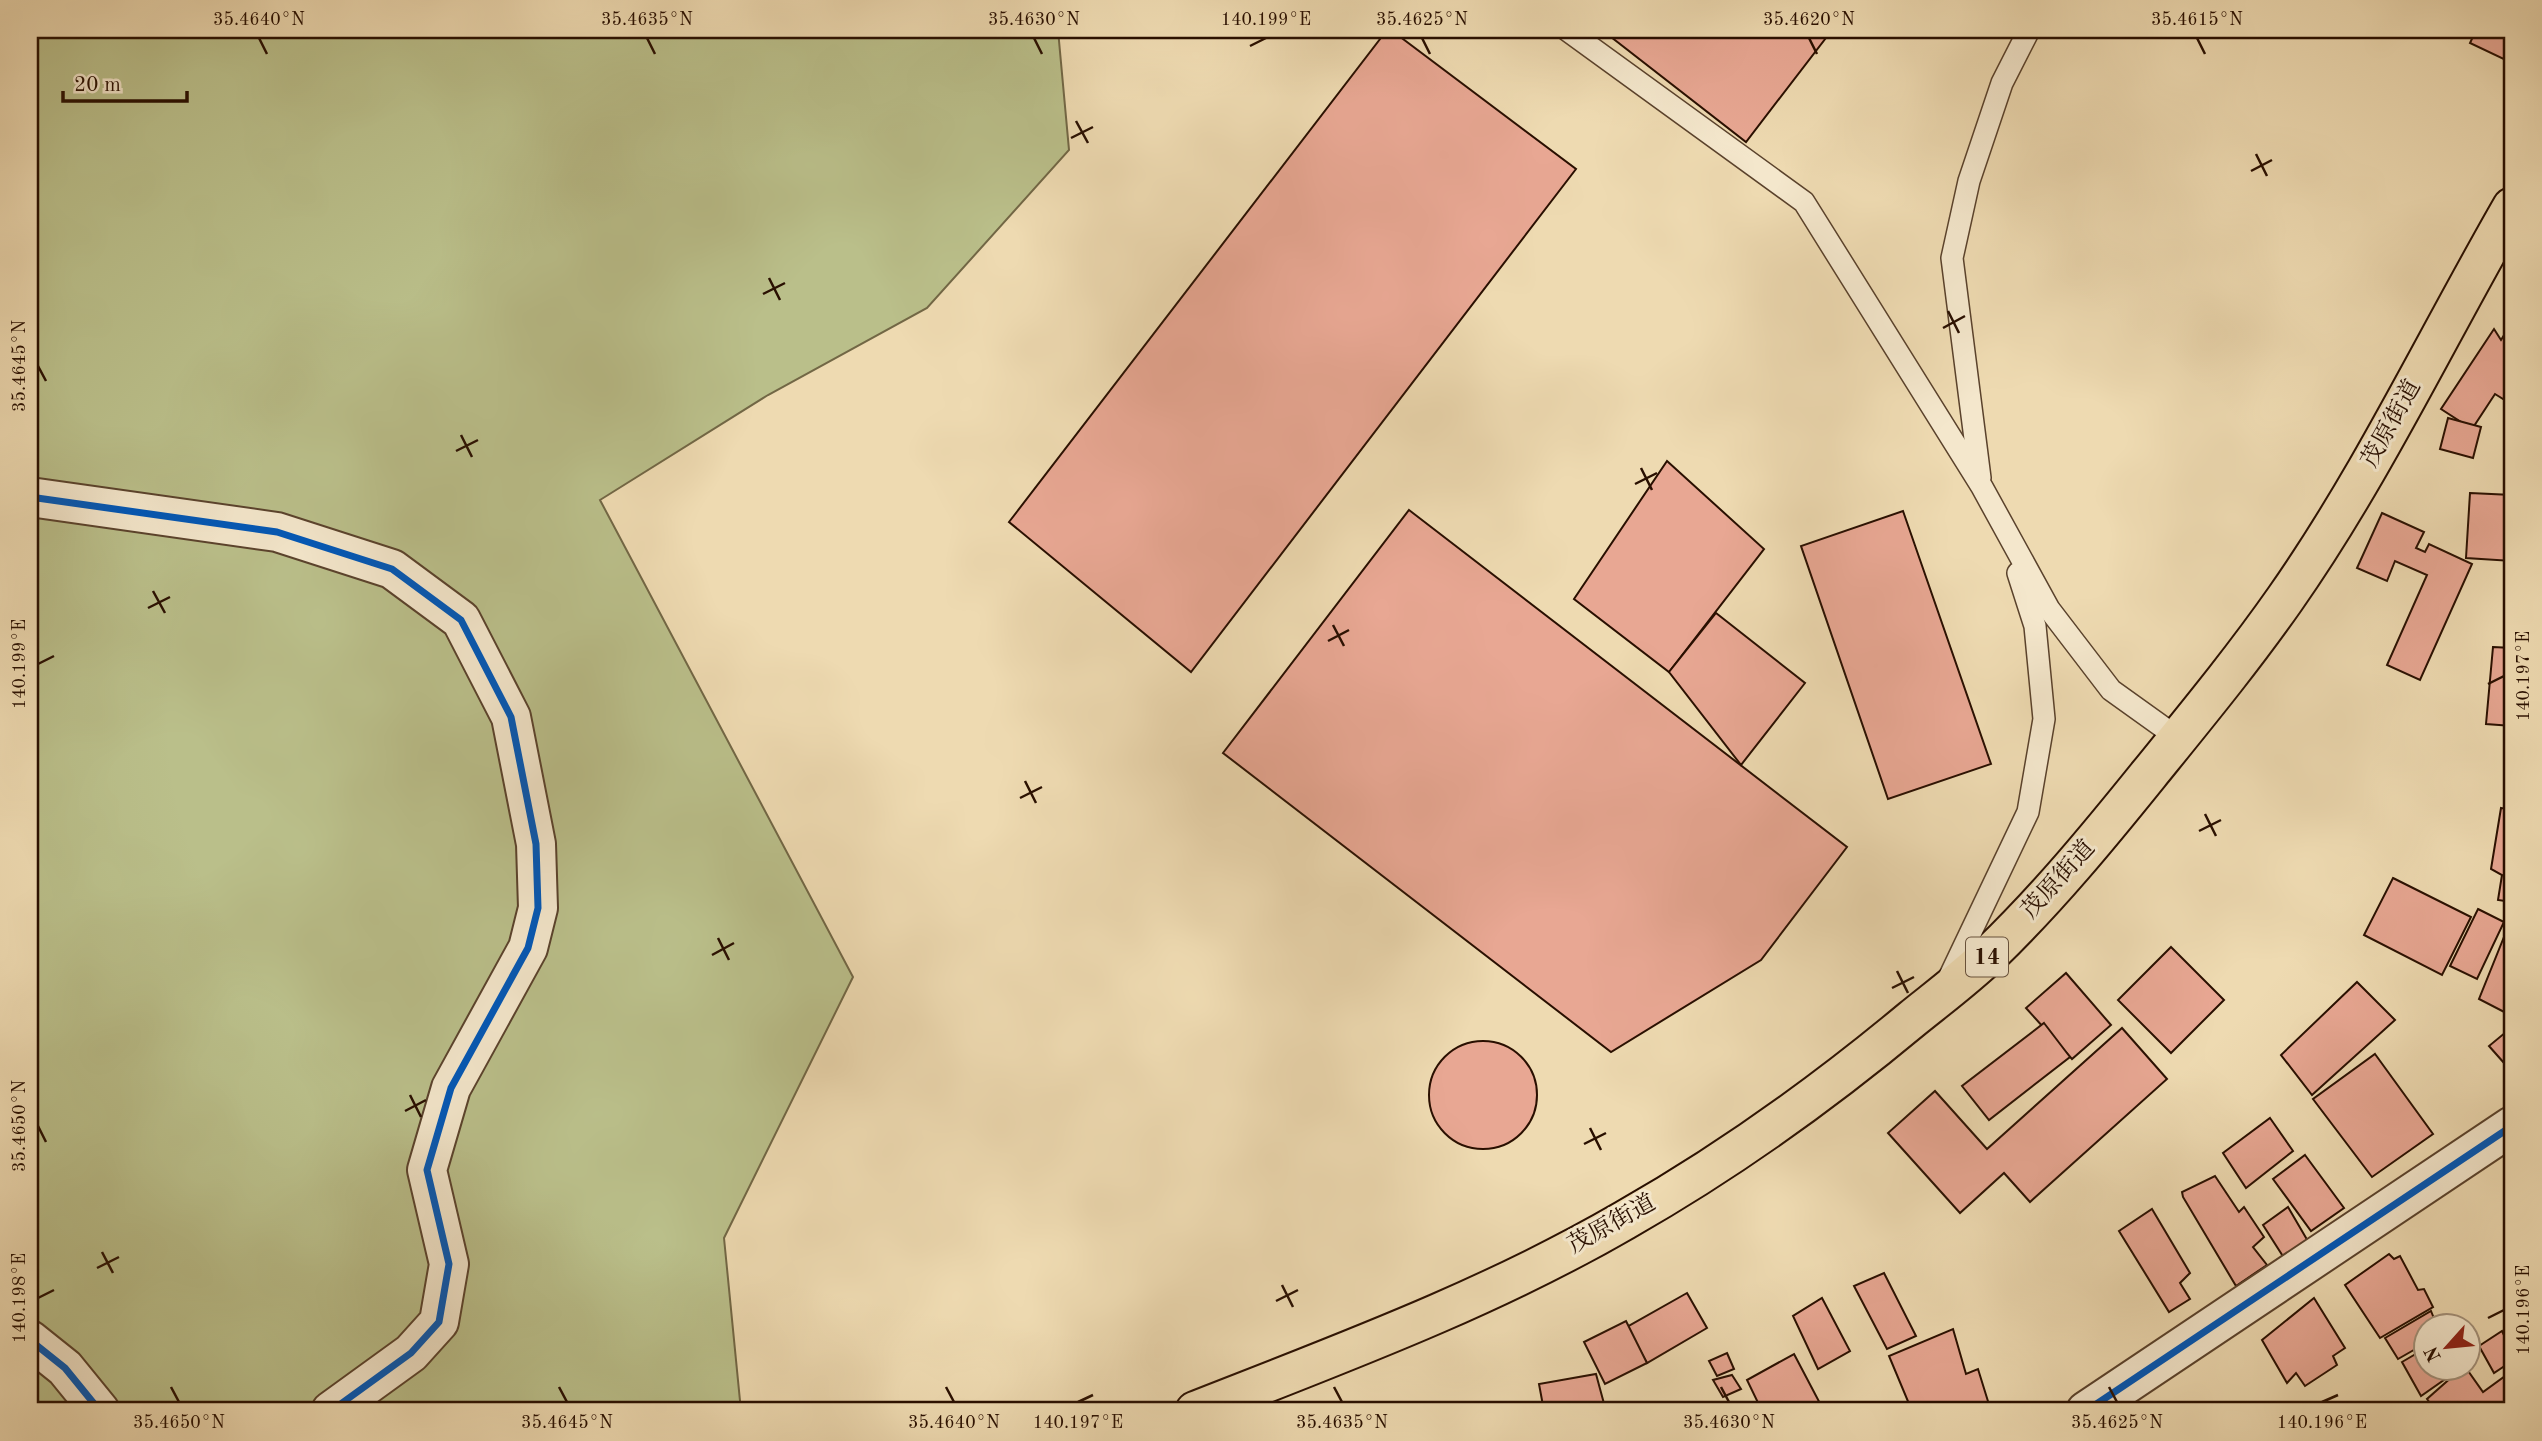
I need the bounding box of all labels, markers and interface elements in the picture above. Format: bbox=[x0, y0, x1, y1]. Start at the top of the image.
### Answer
text: 35.4640°N bbox=[213, 11, 305, 29]
text: 35.4635°N bbox=[601, 11, 693, 29]
text: 35.4630°N bbox=[988, 11, 1080, 29]
text: 140.199°E bbox=[1221, 11, 1311, 29]
text: 35.4625°N bbox=[1376, 11, 1468, 29]
text: 35.4620°N bbox=[1763, 11, 1855, 29]
text: 35.4615°N bbox=[2151, 11, 2243, 29]
scale bar bbox=[63, 60, 187, 104]
text: 20 m bbox=[74, 75, 121, 96]
text: 35.4645°N bbox=[11, 320, 29, 412]
street label: 茂原街道 bbox=[2356, 375, 2426, 472]
text: 140.199°E bbox=[11, 619, 29, 709]
text: 140.197°E bbox=[2515, 631, 2533, 721]
street label: 茂原街道 bbox=[2016, 834, 2100, 924]
road number: 14 bbox=[1966, 938, 2008, 976]
text: 35.4650°N bbox=[11, 1080, 29, 1172]
street label: 茂原街道 bbox=[1563, 1189, 1660, 1259]
text: 140.198°E bbox=[11, 1253, 29, 1343]
text: 140.196°E bbox=[2515, 1265, 2533, 1355]
north arrow bbox=[2412, 1312, 2482, 1382]
text: N bbox=[2422, 1342, 2446, 1364]
text: 35.4650°N bbox=[133, 1414, 225, 1432]
text: 35.4645°N bbox=[521, 1414, 613, 1432]
text: 35.4640°N bbox=[908, 1414, 1000, 1432]
text: 140.197°E bbox=[1033, 1414, 1123, 1432]
text: 35.4635°N bbox=[1296, 1414, 1388, 1432]
text: 35.4630°N bbox=[1683, 1414, 1775, 1432]
text: 35.4625°N bbox=[2071, 1414, 2163, 1432]
text: 140.196°E bbox=[2277, 1414, 2367, 1432]

